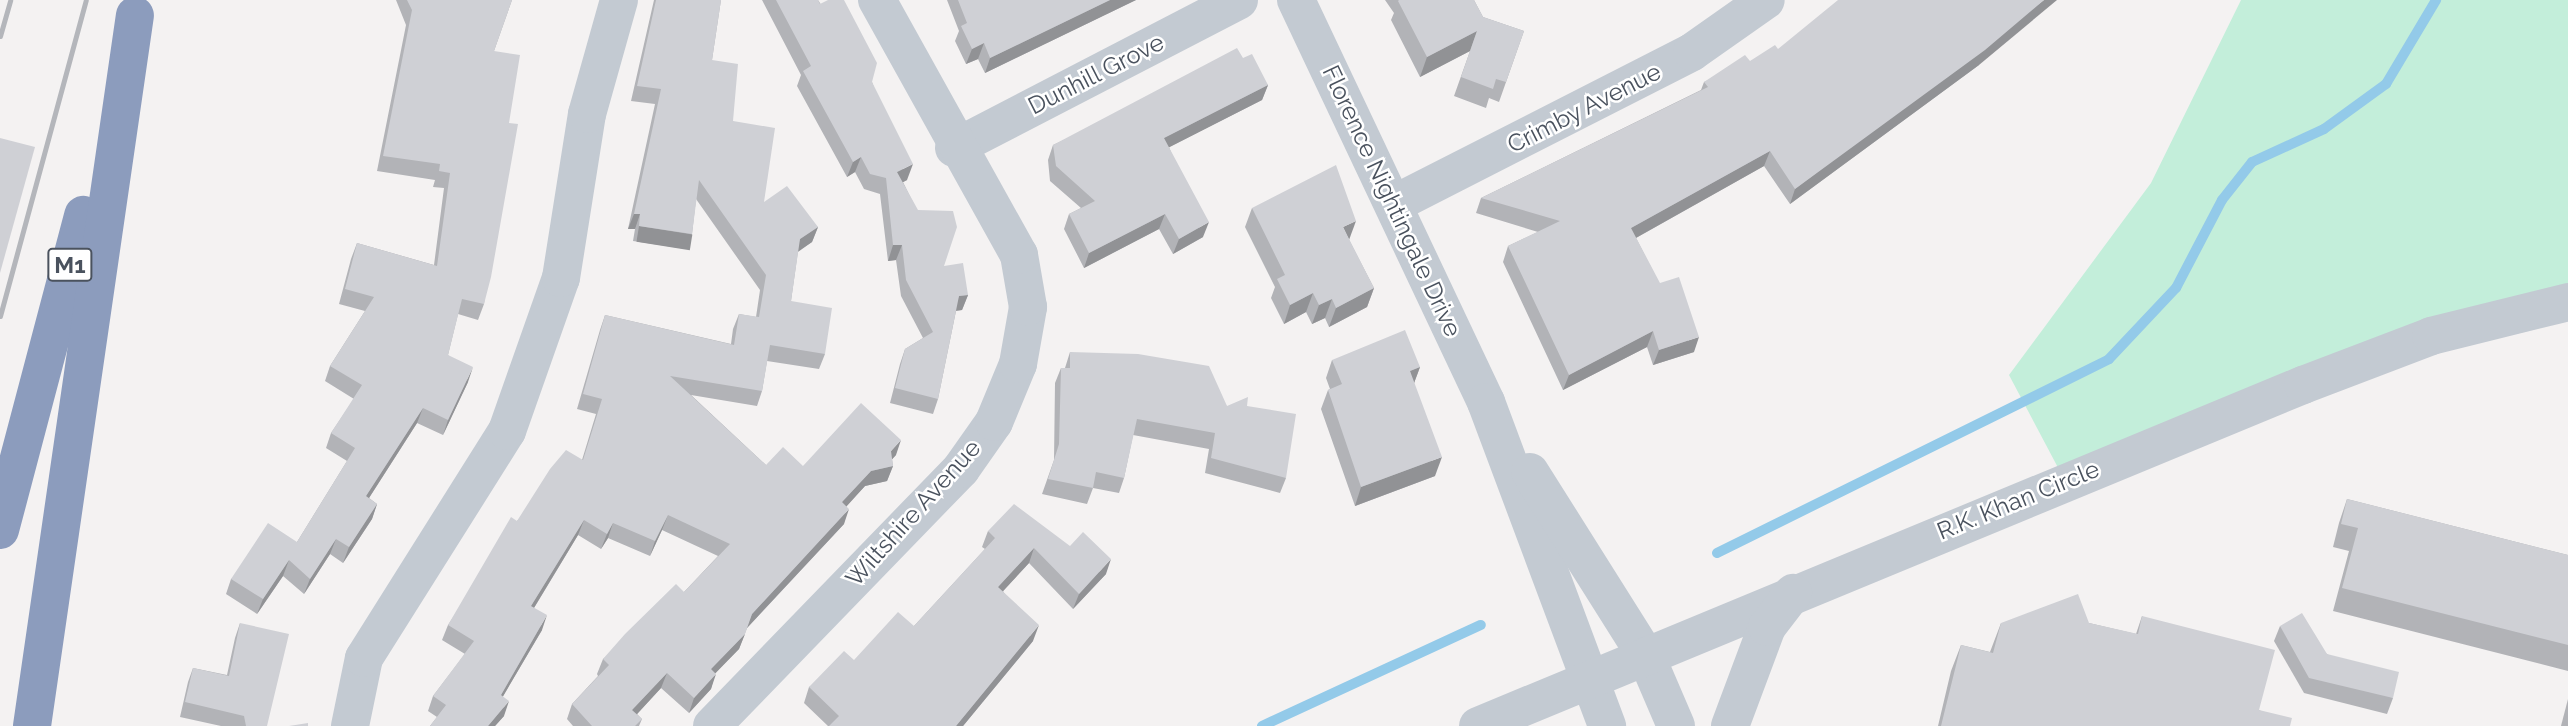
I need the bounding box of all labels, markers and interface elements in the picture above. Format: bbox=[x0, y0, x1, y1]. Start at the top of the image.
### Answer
street label: Dunhill Grove bbox=[1023, 27, 1169, 121]
street label: Crimby Avenue bbox=[1502, 57, 1666, 159]
street label: Florence Nightingale Drive bbox=[1316, 61, 1468, 341]
road number: M1 bbox=[47, 246, 93, 284]
street label: Wiltshire Avenue bbox=[839, 433, 987, 593]
street label: R.K. Khan Circle bbox=[1933, 454, 2103, 546]

